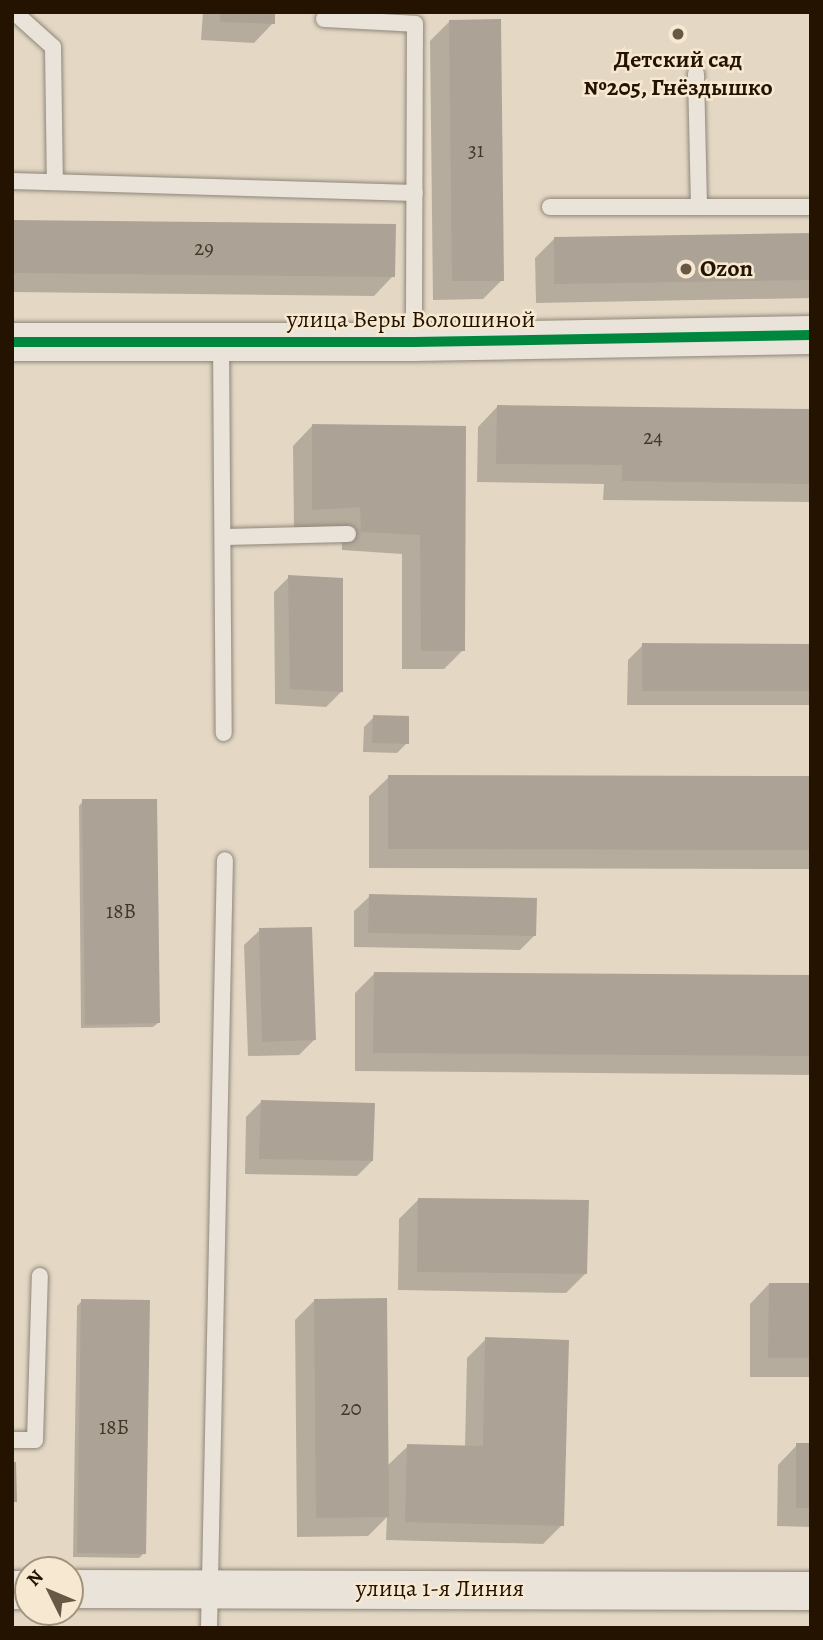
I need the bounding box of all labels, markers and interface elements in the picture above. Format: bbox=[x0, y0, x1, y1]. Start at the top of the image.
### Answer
marker: Детский сад №205, Гнёздышко bbox=[670, 26, 686, 42]
place label: Детский сад №205, Гнёздышко bbox=[583, 46, 773, 102]
house number: 31 bbox=[468, 137, 484, 163]
house number: 29 bbox=[194, 235, 214, 261]
place label: Ozon bbox=[700, 255, 753, 283]
marker: Ozon bbox=[678, 261, 694, 277]
street label: улица Веры Волошиной bbox=[287, 306, 535, 334]
house number: 24 bbox=[643, 424, 663, 450]
house number: 18В bbox=[106, 898, 136, 924]
house number: 20 bbox=[340, 1395, 362, 1421]
house number: 18Б bbox=[99, 1414, 129, 1440]
north arrow bbox=[14, 1556, 84, 1626]
text: N bbox=[21, 1564, 49, 1592]
street label: улица 1-я Линия bbox=[356, 1575, 524, 1603]

